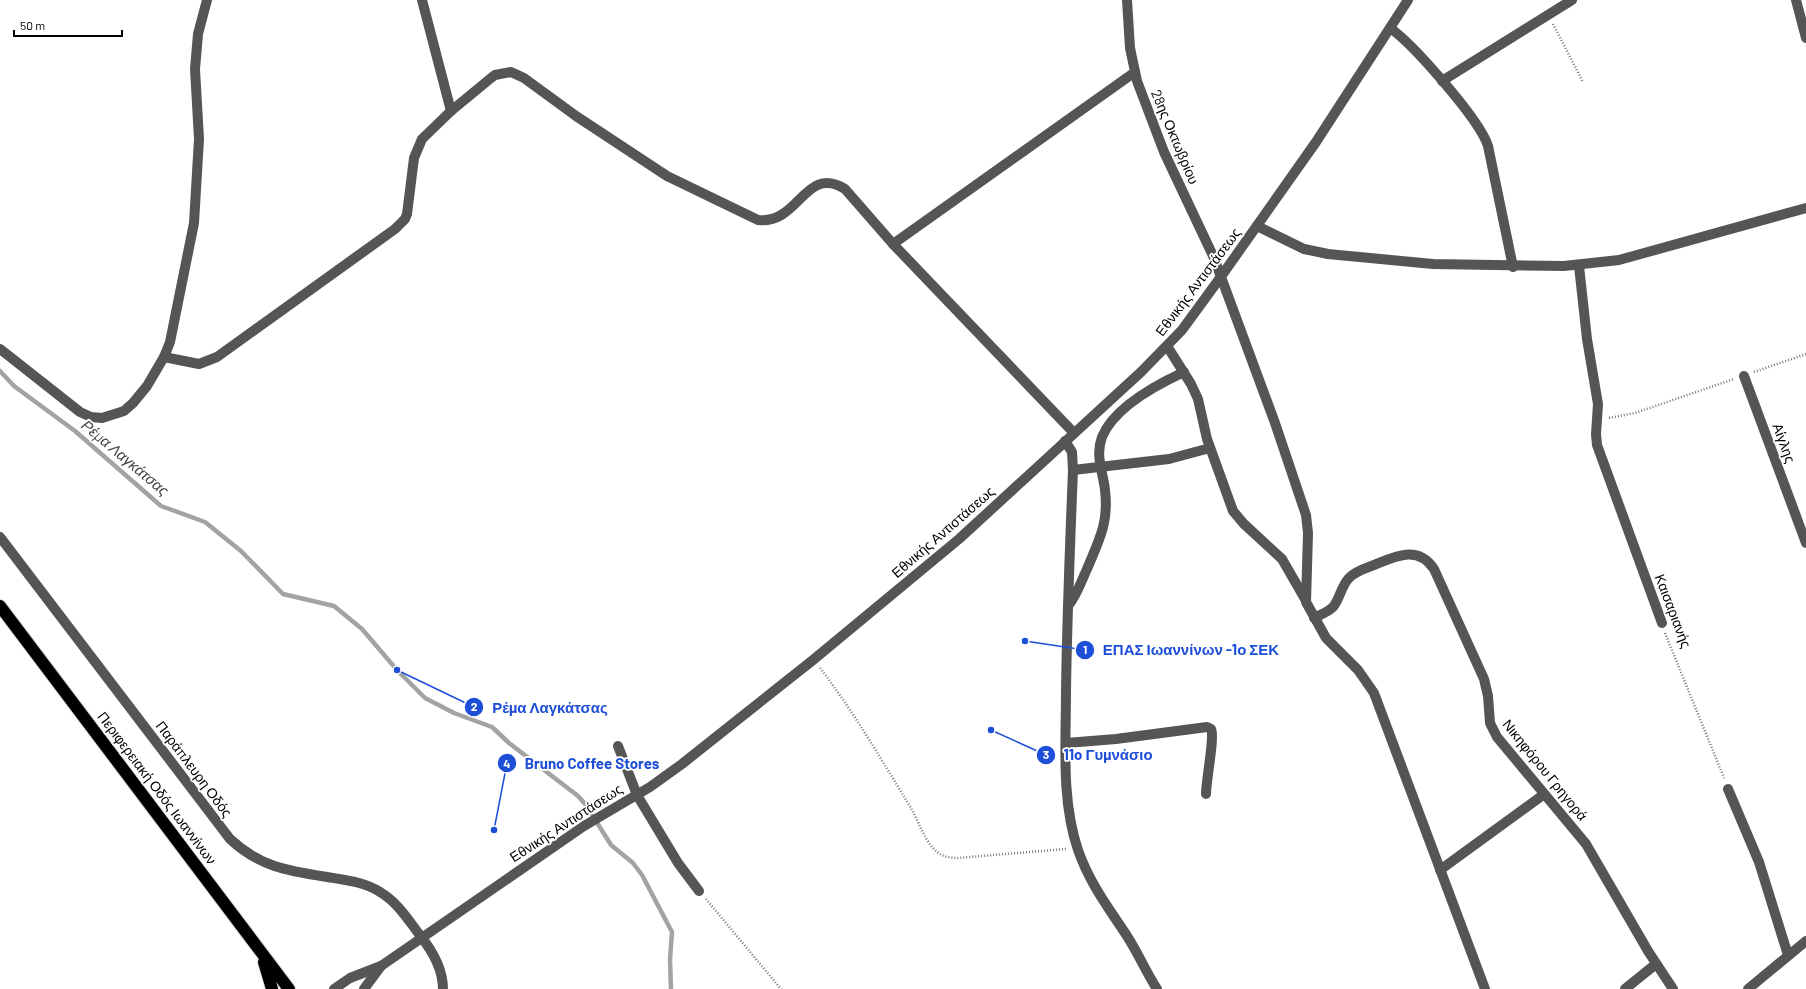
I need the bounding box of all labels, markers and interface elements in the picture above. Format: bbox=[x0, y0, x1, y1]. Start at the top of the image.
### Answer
scale bar bbox=[14, 12, 122, 38]
text: 50 m bbox=[20, 18, 45, 32]
street label: 28ης Οκτωβρίου bbox=[1148, 87, 1203, 187]
street label: Εθνικής Αντιστάσεως bbox=[1151, 224, 1244, 339]
water label: Ρέμα Λαγκάτσας bbox=[78, 416, 173, 499]
street label: Αίγλης bbox=[1769, 421, 1800, 465]
street label: Εθνικής Αντιστάσεως bbox=[888, 482, 998, 581]
street label: Καισαριανής bbox=[1652, 571, 1695, 650]
callout: ΕΠΑΣ Ιωαννίνων -1ο ΣΕΚ bbox=[1075, 636, 1288, 663]
text: ΕΠΑΣ Ιωαννίνων -1ο ΣΕΚ bbox=[1103, 640, 1279, 658]
text: 1 bbox=[1083, 642, 1087, 656]
callout: Ρέμα Λαγκάτσας bbox=[464, 694, 615, 721]
text: Ρέμα Λαγκάτσας bbox=[492, 698, 608, 716]
text: 2 bbox=[471, 699, 478, 713]
street label: Περιφερειακή Οδός Ιωαννίνων bbox=[94, 708, 220, 867]
street label: Νικηφόρου Γρηγορά bbox=[1499, 716, 1591, 824]
street label: Παράπλευρη Οδός bbox=[153, 717, 236, 820]
callout: 11o Γυμνάσιο bbox=[1036, 742, 1161, 769]
text: 11o Γυμνάσιο bbox=[1063, 745, 1153, 763]
text: 3 bbox=[1043, 747, 1049, 761]
callout: Bruno Coffee Stores bbox=[497, 750, 667, 777]
text: Bruno Coffee Stores bbox=[525, 754, 660, 772]
text: 4 bbox=[503, 756, 511, 770]
street label: Εθνικής Αντιστάσεως bbox=[506, 780, 625, 865]

